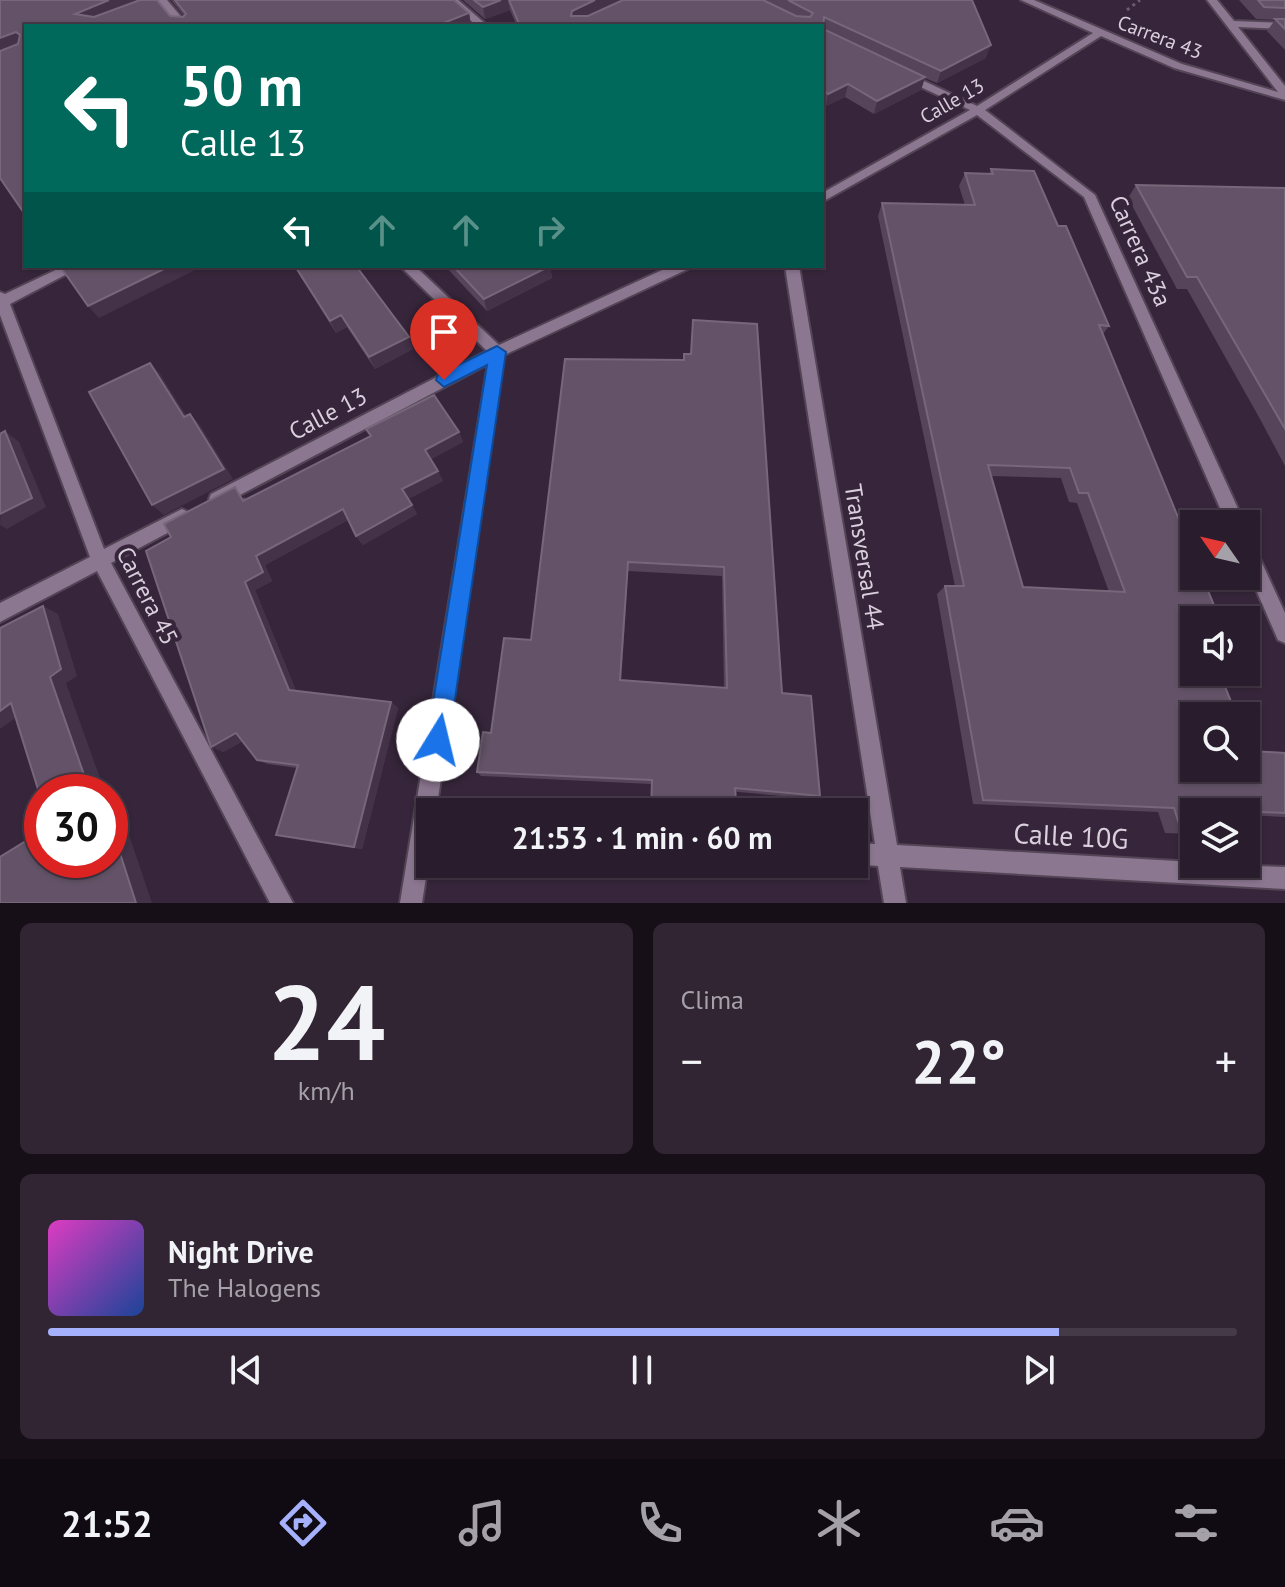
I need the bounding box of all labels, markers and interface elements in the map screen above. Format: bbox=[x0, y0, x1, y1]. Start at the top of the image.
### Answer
street label: Carrera 43 bbox=[1114, 9, 1206, 65]
text: 50 m bbox=[180, 49, 303, 121]
icon: left bbox=[48, 56, 152, 160]
street label: Calle 13 bbox=[915, 72, 989, 130]
text: Calle 13 bbox=[180, 119, 306, 166]
street label: Carrera 43a bbox=[1102, 190, 1179, 311]
icon: left bbox=[276, 208, 320, 252]
icon: ahead bbox=[360, 208, 404, 252]
icon: ahead bbox=[444, 208, 488, 252]
icon: right bbox=[528, 208, 572, 252]
pin bbox=[410, 298, 478, 380]
icon: arrive bbox=[422, 310, 466, 354]
street label: Calle 13 bbox=[283, 380, 372, 447]
street label: Transversal 44 bbox=[838, 482, 891, 632]
north arrow bbox=[1180, 510, 1260, 590]
map controls bbox=[1180, 510, 1260, 878]
street label: Carrera 45 bbox=[109, 541, 185, 650]
button: sound bbox=[1180, 606, 1260, 686]
position arrow bbox=[396, 698, 480, 782]
button: search bbox=[1180, 702, 1260, 782]
speed limit sign: 30 bbox=[24, 774, 128, 878]
button: layers bbox=[1180, 798, 1260, 878]
street label: Calle 10G bbox=[1013, 814, 1129, 857]
text: 21:53 · 1 min · 60 m bbox=[512, 818, 772, 857]
text: 24 bbox=[267, 954, 385, 1089]
text: Clima bbox=[681, 983, 744, 1016]
text: 22° bbox=[912, 1022, 1006, 1100]
text: − bbox=[681, 1032, 703, 1089]
text: + bbox=[1215, 1032, 1237, 1089]
text: km/h bbox=[298, 1074, 355, 1107]
text: Night Drive bbox=[168, 1232, 314, 1271]
text: The Halogens bbox=[168, 1271, 321, 1304]
icon: previous bbox=[224, 1348, 268, 1392]
icon: pause bbox=[620, 1348, 664, 1392]
icon: next bbox=[1017, 1348, 1061, 1392]
icon: directions bbox=[275, 1495, 331, 1551]
icon: music bbox=[454, 1495, 510, 1551]
icon: phone bbox=[632, 1495, 688, 1551]
icon: climate bbox=[811, 1495, 867, 1551]
icon: car bbox=[989, 1495, 1045, 1551]
icon: filters bbox=[1168, 1495, 1224, 1551]
text: 21:52 bbox=[61, 1500, 153, 1547]

